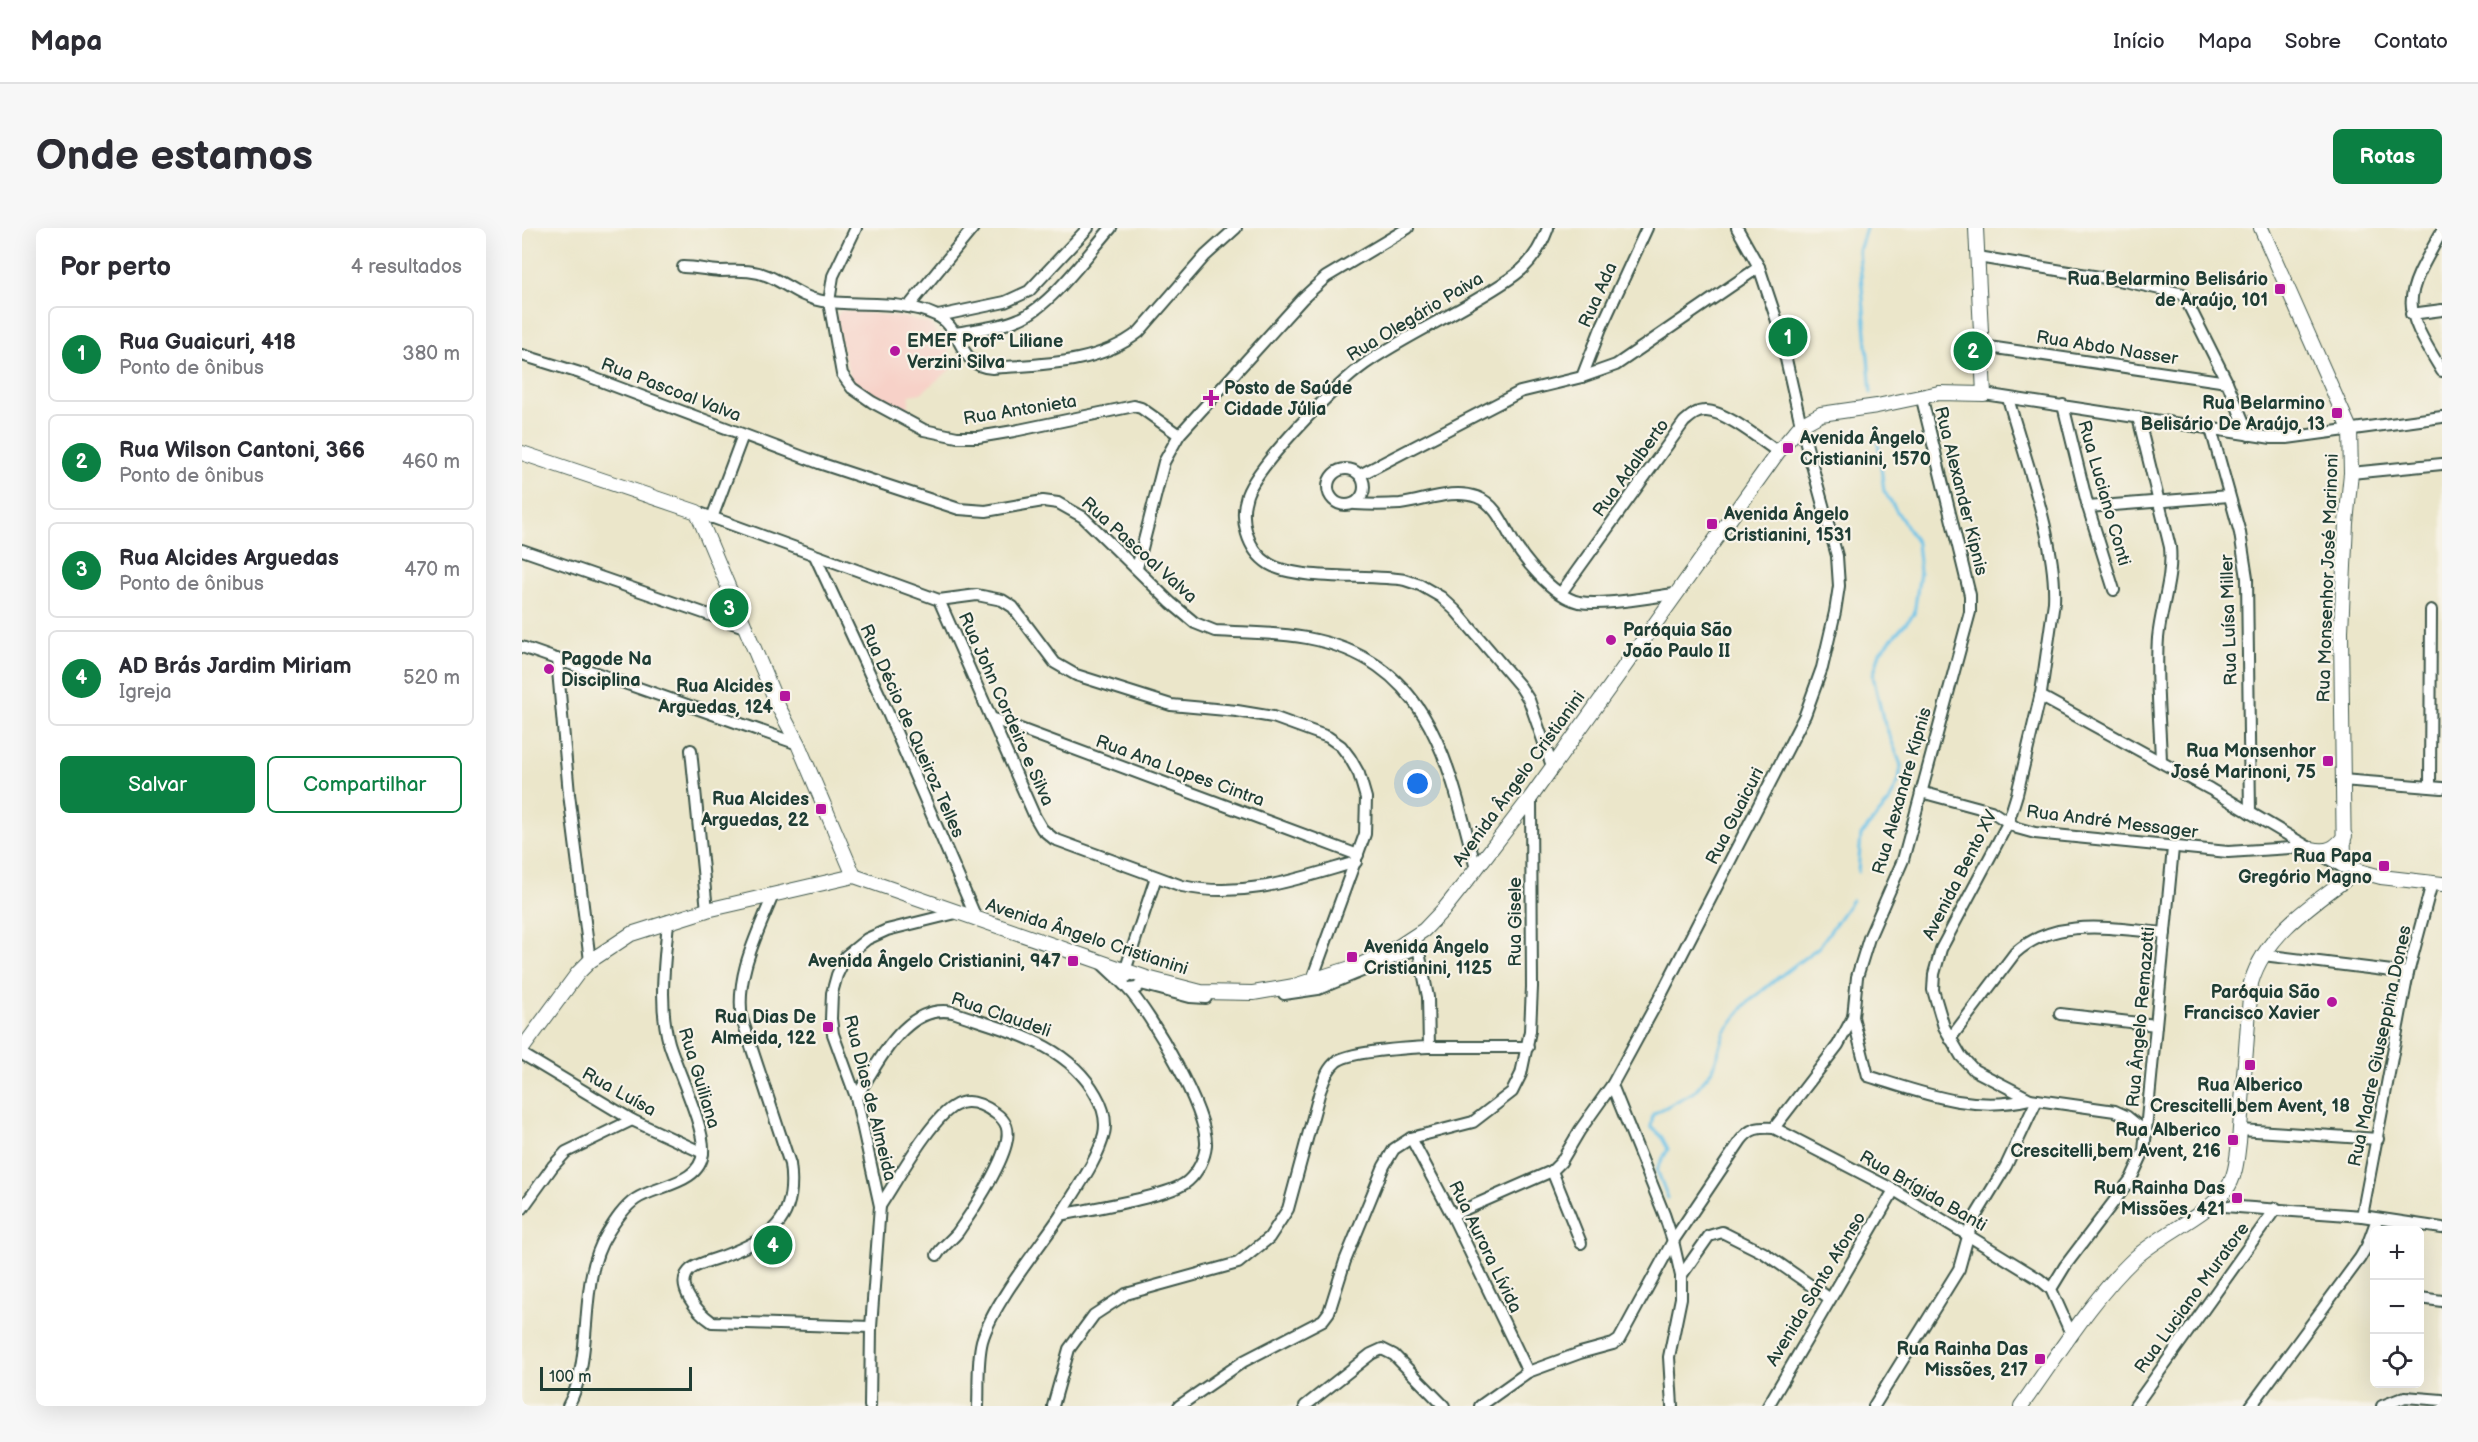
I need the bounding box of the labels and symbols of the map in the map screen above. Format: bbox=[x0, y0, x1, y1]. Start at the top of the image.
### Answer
street label: Rua Ada bbox=[1574, 259, 1622, 331]
street label: Rua Olegário Paiva bbox=[1343, 268, 1487, 366]
place label: Rua Belarmino Belisário de Araújo, 101 bbox=[2067, 269, 2268, 311]
marker: Rua Belarmino Belisário de Araújo, 101 bbox=[2273, 282, 2287, 296]
pin: 1 bbox=[1768, 314, 1808, 360]
street label: Rua Abdo Nasser bbox=[2035, 326, 2180, 370]
pin: 2 bbox=[1954, 328, 1992, 374]
place label: EMEF Profª Liliane Verzini Silva bbox=[907, 331, 1063, 373]
marker: EMEF Profª Liliane Verzini Silva bbox=[888, 344, 902, 358]
street label: Rua Pascoal Valva bbox=[598, 354, 744, 426]
place label: Posto de Saúde Cidade Júlia bbox=[1224, 378, 1352, 420]
marker: Posto de Saúde Cidade Júlia bbox=[1202, 389, 1220, 407]
street label: Rua Antonieta bbox=[962, 391, 1078, 429]
place label: Rua Belarmino Belisário De Araújo, 13 bbox=[2140, 393, 2325, 435]
street label: Rua Alexander Kipnis bbox=[1930, 404, 1992, 578]
marker: Rua Belarmino Belisário De Araújo, 13 bbox=[2330, 406, 2344, 420]
street label: Rua Adalberto bbox=[1588, 415, 1674, 521]
street label: Rua Luciano Conti bbox=[2073, 418, 2135, 568]
place label: Avenida Ângelo Cristianini, 1570 bbox=[1799, 425, 1931, 470]
marker: Avenida Ângelo Cristianini, 1570 bbox=[1781, 441, 1795, 455]
street label: Rua Monsenhor José Marinoni bbox=[2313, 453, 2343, 703]
street label: Rua Pascoal Valva bbox=[1077, 493, 1201, 607]
place label: Avenida Ângelo Cristianini, 1531 bbox=[1723, 501, 1852, 546]
marker: Avenida Ângelo Cristianini, 1531 bbox=[1705, 517, 1719, 531]
street label: Rua Luísa Miller bbox=[2216, 554, 2242, 686]
pin: 3 bbox=[710, 586, 748, 631]
street label: Rua John Cordeiro e Silva bbox=[954, 609, 1058, 809]
place label: Paróquia São João Paulo II bbox=[1623, 620, 1732, 662]
street label: Rua Décio de Queiroz Telles bbox=[855, 621, 969, 841]
marker: Paróquia São João Paulo II bbox=[1604, 633, 1618, 647]
place label: Pagode Na Disciplina bbox=[561, 649, 652, 691]
marker: Pagode Na Disciplina bbox=[542, 662, 556, 676]
place label: Rua Alcides Arguedas, 124 bbox=[657, 676, 773, 718]
street label: Avenida Ângelo Cristianini bbox=[1447, 686, 1590, 871]
marker: Rua Alcides Arguedas, 124 bbox=[778, 689, 792, 703]
street label: Rua Alexandre Kipnis bbox=[1868, 705, 1936, 877]
street label: Rua Ana Lopes Cintra bbox=[1093, 731, 1267, 811]
place label: Rua Monsenhor José Marinoni, 75 bbox=[2171, 741, 2317, 783]
marker: Rua Monsenhor José Marinoni, 75 bbox=[2321, 754, 2335, 768]
street label: Rua Guaicuri bbox=[1702, 764, 1768, 868]
your location bbox=[1403, 769, 1432, 798]
place label: Rua Alcides Arguedas, 22 bbox=[700, 789, 809, 831]
street label: Rua André Messager bbox=[2025, 801, 2200, 843]
marker: Rua Alcides Arguedas, 22 bbox=[814, 802, 828, 816]
street label: Avenida Bento XV bbox=[1918, 807, 2002, 943]
place label: Rua Papa Gregório Magno bbox=[2238, 846, 2372, 888]
marker: Rua Papa Gregório Magno bbox=[2377, 859, 2391, 873]
street label: Rua Gisele bbox=[1505, 877, 1526, 967]
street label: Avenida Ângelo Cristianini bbox=[983, 892, 1191, 980]
street label: Rua Madre Giuseppina Dones bbox=[2344, 923, 2416, 1169]
street label: Rua Ângelo Remazotti bbox=[2121, 926, 2159, 1108]
place label: Avenida Ângelo Cristianini, 1125 bbox=[1363, 934, 1492, 979]
place label: Avenida Ângelo Cristianini, 947 bbox=[807, 948, 1061, 972]
marker: Avenida Ângelo Cristianini, 1125 bbox=[1345, 950, 1359, 964]
marker: Avenida Ângelo Cristianini, 947 bbox=[1066, 954, 1080, 968]
place label: Paróquia São Francisco Xavier bbox=[2184, 982, 2321, 1024]
street label: Rua Claudeli bbox=[948, 988, 1054, 1042]
marker: Paróquia São Francisco Xavier bbox=[2325, 995, 2339, 1009]
place label: Rua Dias De Almeida, 122 bbox=[711, 1007, 816, 1049]
street label: Rua Dias de Almeida bbox=[839, 1013, 901, 1183]
marker: Rua Dias De Almeida, 122 bbox=[821, 1020, 835, 1034]
street label: Rua Guiliana bbox=[674, 1025, 724, 1131]
marker: Rua Alberico Crescitelli,bem Avent, 18 bbox=[2243, 1058, 2257, 1072]
street label: Rua Luísa bbox=[578, 1063, 660, 1121]
place label: Rua Alberico Crescitelli,bem Avent, 18 bbox=[2150, 1075, 2350, 1117]
place label: Rua Alberico Crescitelli,bem Avent, 216 bbox=[2011, 1120, 2221, 1162]
marker: Rua Alberico Crescitelli,bem Avent, 216 bbox=[2226, 1133, 2240, 1147]
street label: Rua Brígida Banti bbox=[1856, 1146, 1990, 1236]
street label: Rua Aurora Lívida bbox=[1444, 1178, 1526, 1316]
place label: Rua Rainha Das Missões, 421 bbox=[2094, 1178, 2225, 1220]
marker: Rua Rainha Das Missões, 421 bbox=[2230, 1191, 2244, 1205]
street label: Avenida Santo Afonso bbox=[1762, 1208, 1870, 1370]
street label: Rua Luciano Muratore bbox=[2130, 1218, 2254, 1378]
pin: 4 bbox=[754, 1222, 792, 1268]
place label: Rua Rainha Das Missões, 217 bbox=[1897, 1339, 2028, 1381]
marker: Rua Rainha Das Missões, 217 bbox=[2033, 1352, 2047, 1366]
scale bar bbox=[540, 1364, 692, 1392]

